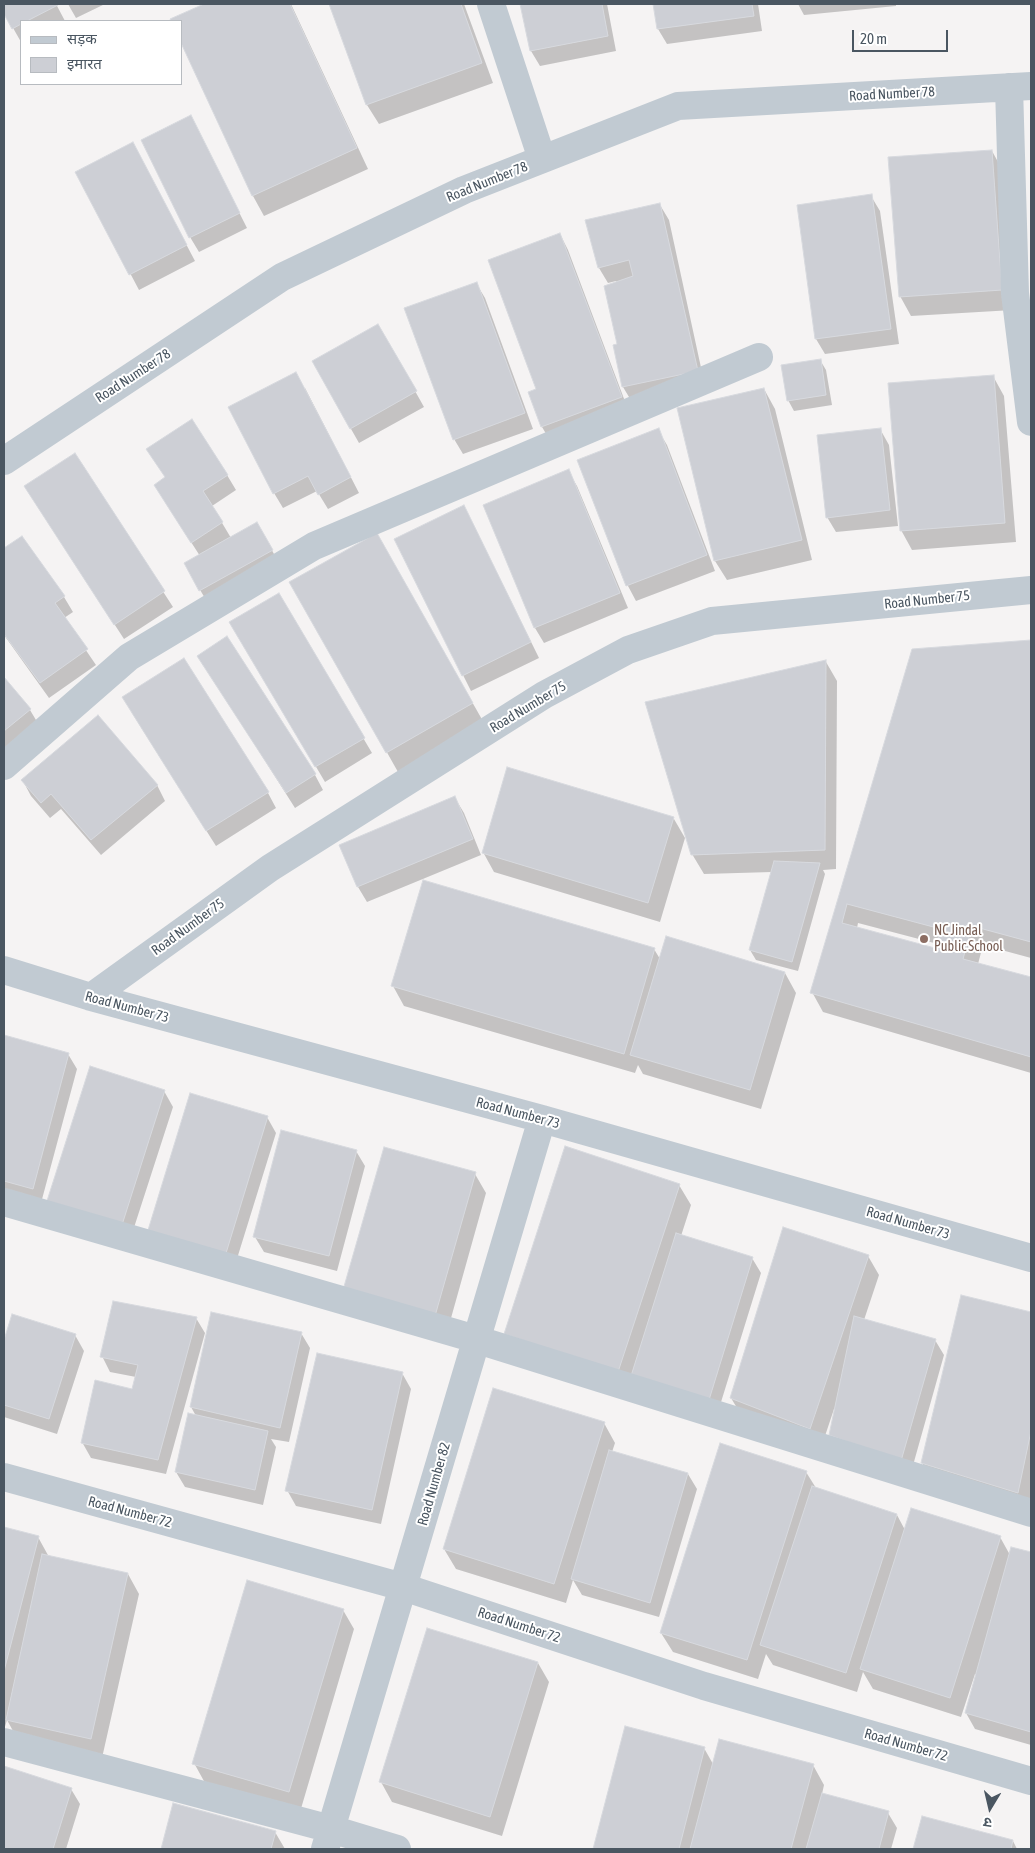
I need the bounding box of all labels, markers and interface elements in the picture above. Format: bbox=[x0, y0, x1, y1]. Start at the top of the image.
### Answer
legend bbox=[20, 20, 182, 85]
scale bar bbox=[855, 20, 951, 52]
text: सड़क bbox=[67, 30, 97, 47]
text: 20 m bbox=[860, 30, 887, 47]
text: इमारत bbox=[67, 55, 102, 72]
street label: Road Number 78 bbox=[849, 83, 935, 105]
street label: Road Number 78 bbox=[444, 158, 530, 206]
street label: Road Number 78 bbox=[92, 346, 174, 406]
street label: Road Number 75 bbox=[883, 587, 971, 613]
street label: Road Number 75 bbox=[487, 678, 569, 736]
street label: Road Number 75 bbox=[148, 895, 228, 959]
place label: NC Jindal Public School bbox=[934, 923, 1003, 956]
marker: NC Jindal Public School bbox=[918, 933, 930, 945]
street label: Road Number 73 bbox=[83, 988, 171, 1026]
street label: Road Number 73 bbox=[474, 1094, 562, 1132]
street label: Road Number 73 bbox=[864, 1203, 952, 1243]
street label: Road Number 82 bbox=[414, 1440, 454, 1528]
street label: Road Number 72 bbox=[86, 1493, 174, 1531]
street label: Road Number 72 bbox=[476, 1604, 562, 1646]
street label: Road Number 72 bbox=[862, 1725, 950, 1765]
north arrow bbox=[965, 1783, 1015, 1833]
text: उ bbox=[982, 1814, 993, 1831]

